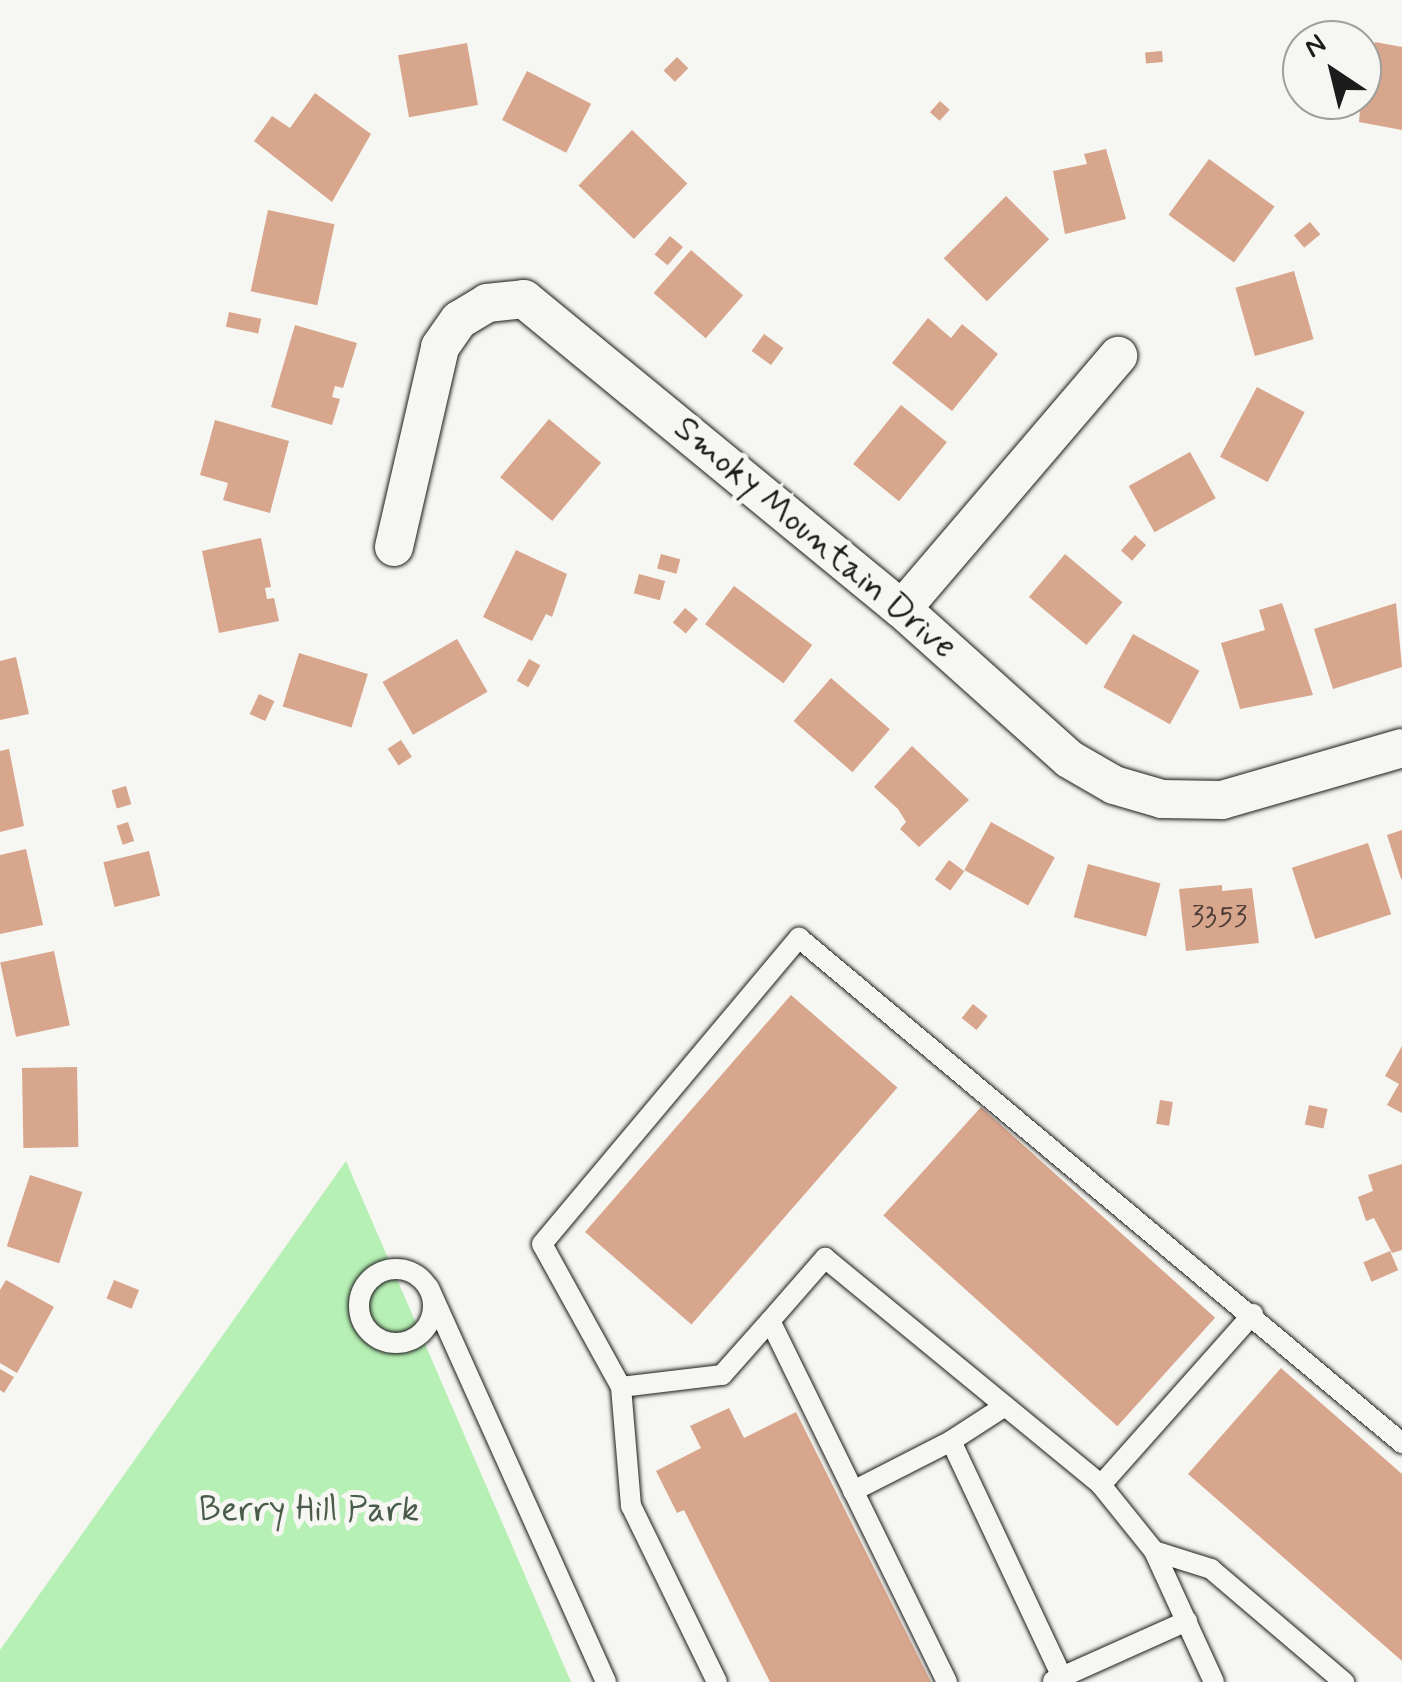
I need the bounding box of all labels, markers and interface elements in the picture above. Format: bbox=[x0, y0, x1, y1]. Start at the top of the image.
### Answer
north arrow bbox=[1282, 20, 1382, 120]
text: N bbox=[1297, 26, 1334, 67]
street label: Smoky Mountain Drive bbox=[672, 413, 958, 663]
house number: 3353 bbox=[1191, 899, 1247, 935]
park label: Berry Hill Park bbox=[198, 1489, 420, 1531]

